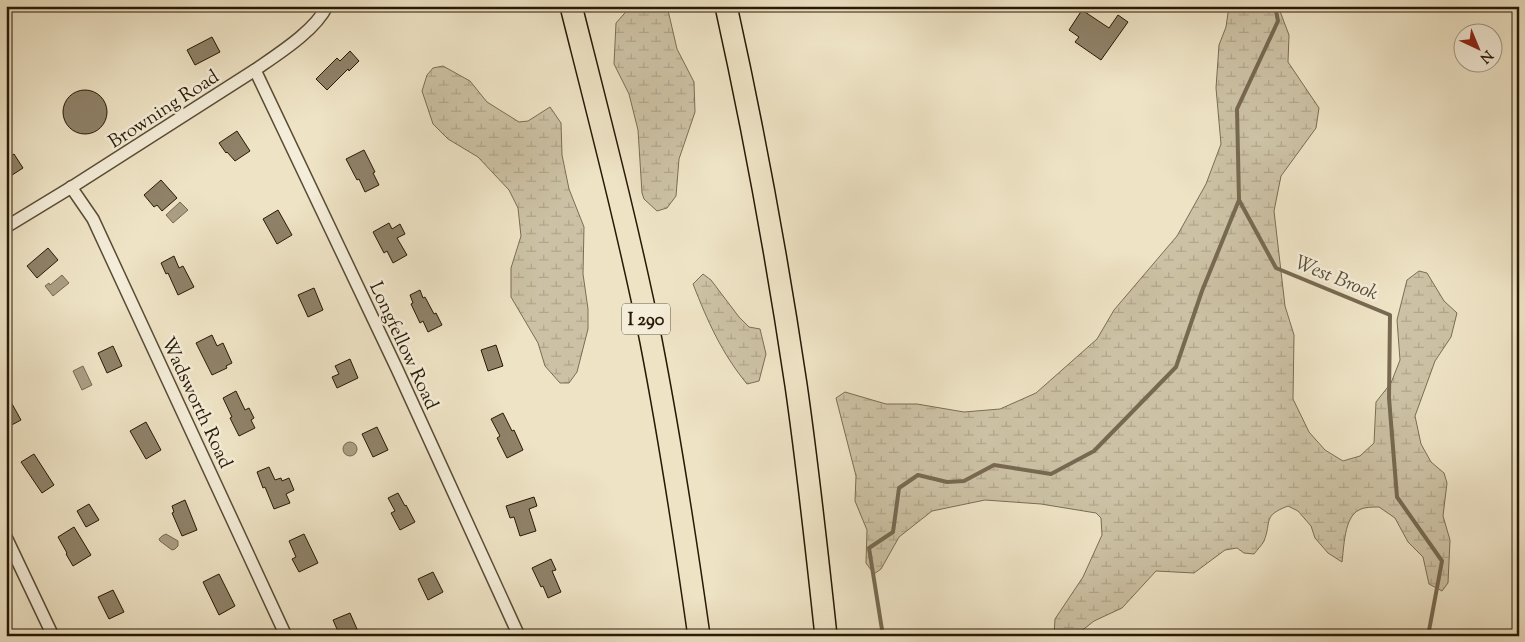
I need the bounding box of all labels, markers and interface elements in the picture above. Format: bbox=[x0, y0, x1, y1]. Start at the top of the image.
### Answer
north arrow bbox=[1452, 22, 1502, 72]
text: N bbox=[1475, 45, 1497, 67]
street label: Browning Road bbox=[104, 64, 225, 156]
water label: West Brook bbox=[1290, 250, 1382, 309]
street label: Longfellow Road bbox=[361, 278, 444, 415]
road number: I 290 bbox=[622, 304, 670, 334]
street label: Wadsworth Road bbox=[153, 333, 238, 473]

